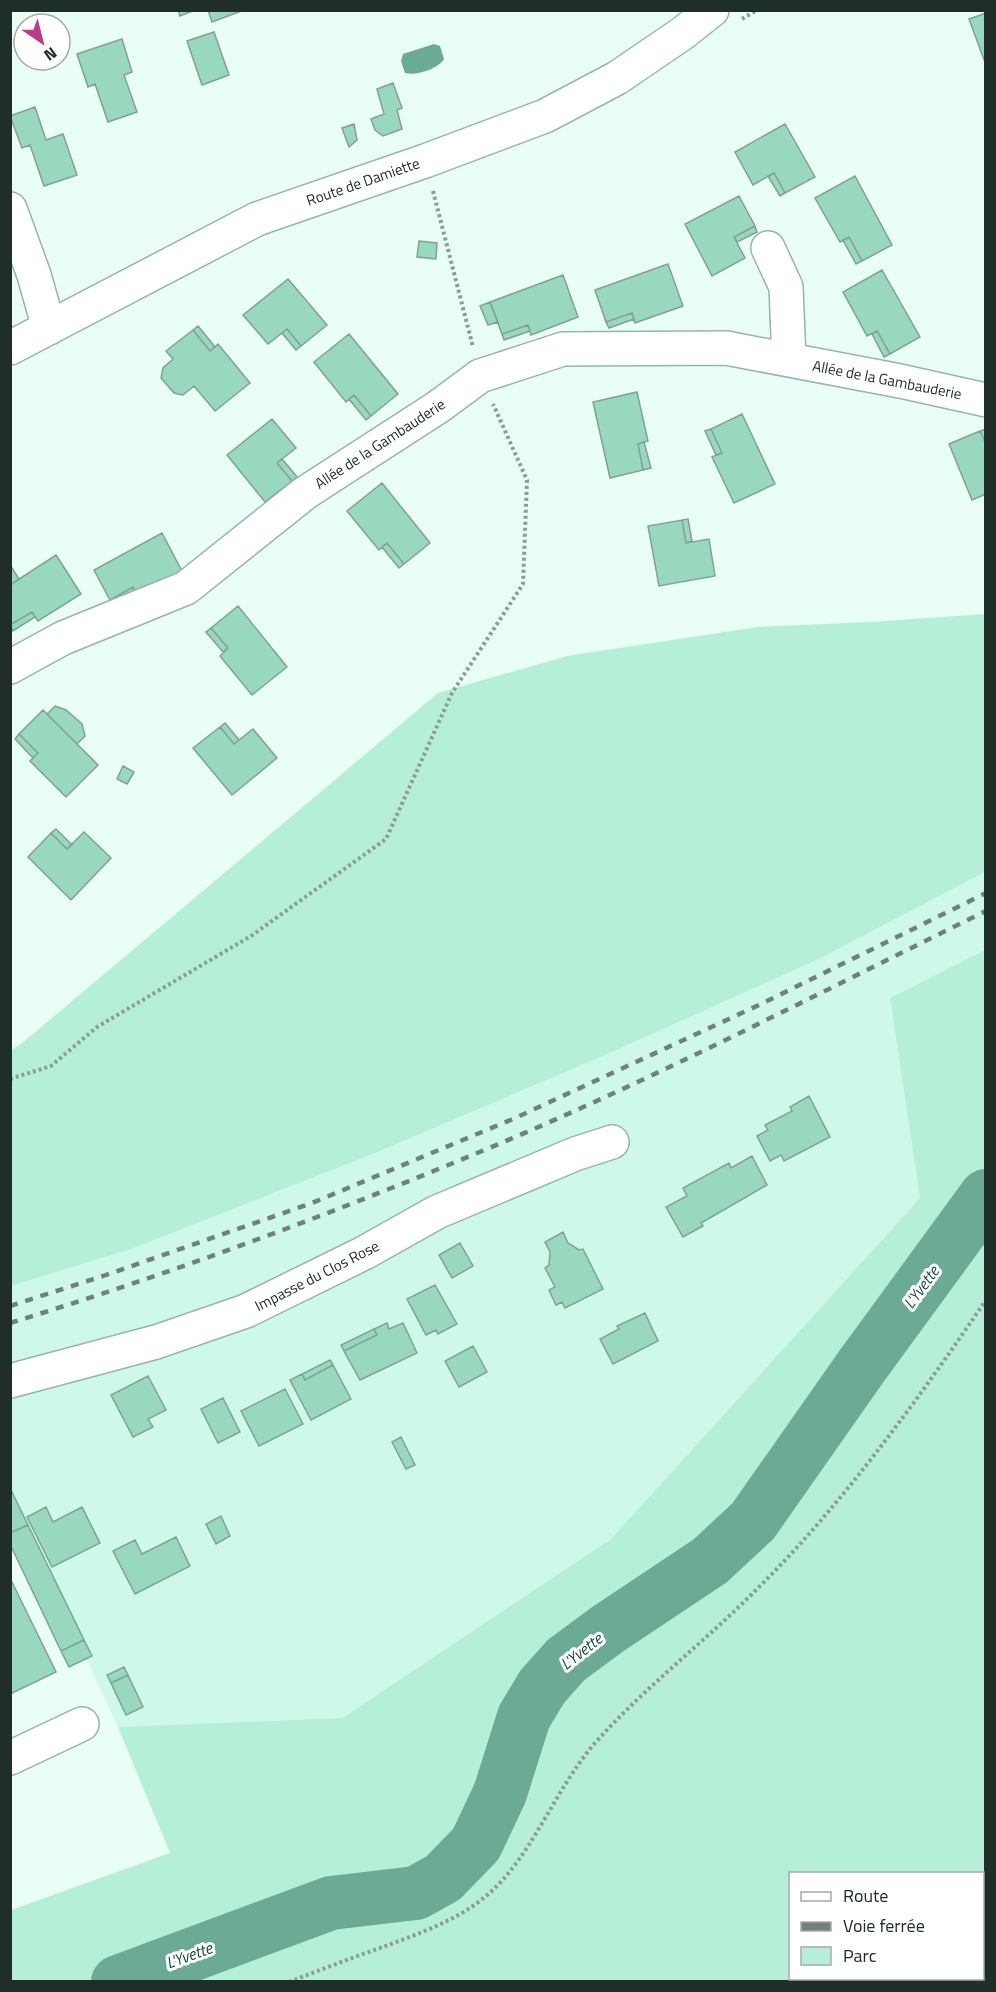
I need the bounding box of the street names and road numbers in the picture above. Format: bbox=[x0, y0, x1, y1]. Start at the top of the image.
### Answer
street label: Route de Damiette bbox=[303, 151, 423, 212]
street label: Allée de la Gambauderie bbox=[810, 354, 964, 405]
street label: Allée de la Gambauderie bbox=[310, 393, 450, 495]
street label: Impasse du Clos Rose bbox=[250, 1234, 383, 1317]

